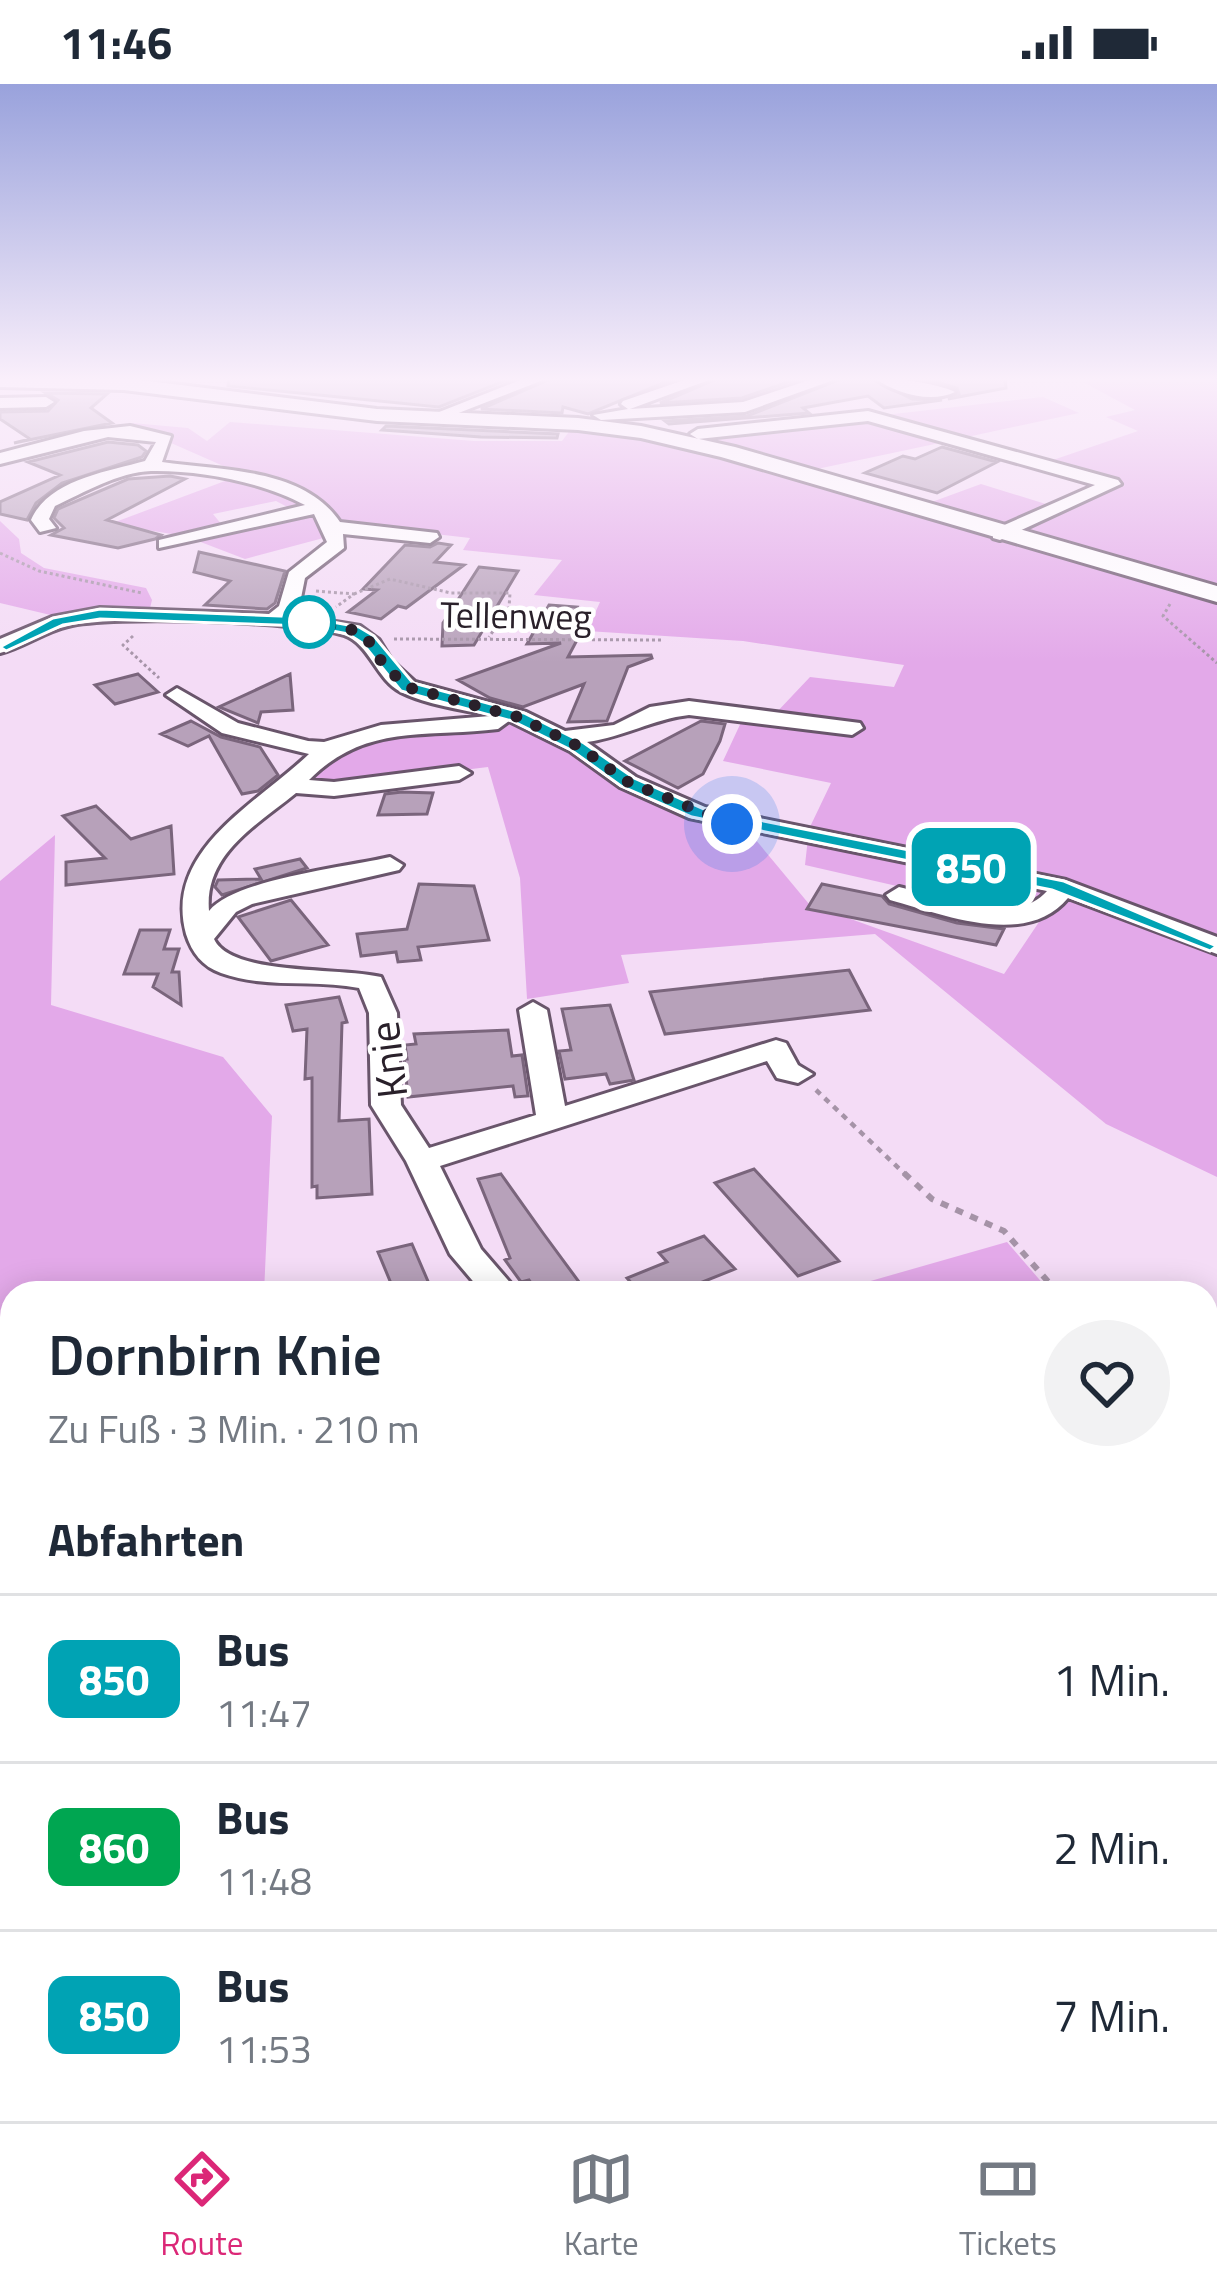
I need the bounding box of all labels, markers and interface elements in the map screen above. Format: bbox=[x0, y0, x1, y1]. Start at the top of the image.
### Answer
text: 11:46 bbox=[60, 8, 172, 76]
street label: Tellenweg bbox=[440, 586, 592, 644]
unlabelled marker bbox=[284, 597, 334, 647]
your location bbox=[702, 794, 762, 854]
line badge: 850 bbox=[902, 828, 1040, 906]
text: 850 bbox=[936, 835, 1006, 899]
street label: Knie bbox=[351, 1018, 423, 1102]
text: Dornbirn Knie bbox=[48, 1310, 382, 1397]
button: heart bbox=[1044, 1320, 1170, 1446]
text: Zu Fuß · 3 Min. · 210 m bbox=[48, 1399, 420, 1458]
text: Abfahrten bbox=[48, 1505, 244, 1573]
text: Bus bbox=[216, 1615, 290, 1683]
text: 1 Min. bbox=[1053, 1645, 1170, 1713]
text: 850 bbox=[79, 1647, 149, 1711]
text: 11:47 bbox=[216, 1683, 312, 1742]
text: Bus bbox=[216, 1783, 290, 1851]
text: 2 Min. bbox=[1053, 1813, 1170, 1881]
text: 860 bbox=[79, 1815, 149, 1879]
text: 11:48 bbox=[216, 1851, 312, 1910]
text: Bus bbox=[216, 1951, 290, 2019]
text: 7 Min. bbox=[1053, 1981, 1170, 2049]
text: 850 bbox=[79, 1983, 149, 2047]
text: 11:53 bbox=[216, 2019, 312, 2078]
tab: Route bbox=[160, 2146, 243, 2268]
tab: Karte bbox=[564, 2146, 639, 2268]
tab: Tickets bbox=[959, 2146, 1057, 2268]

